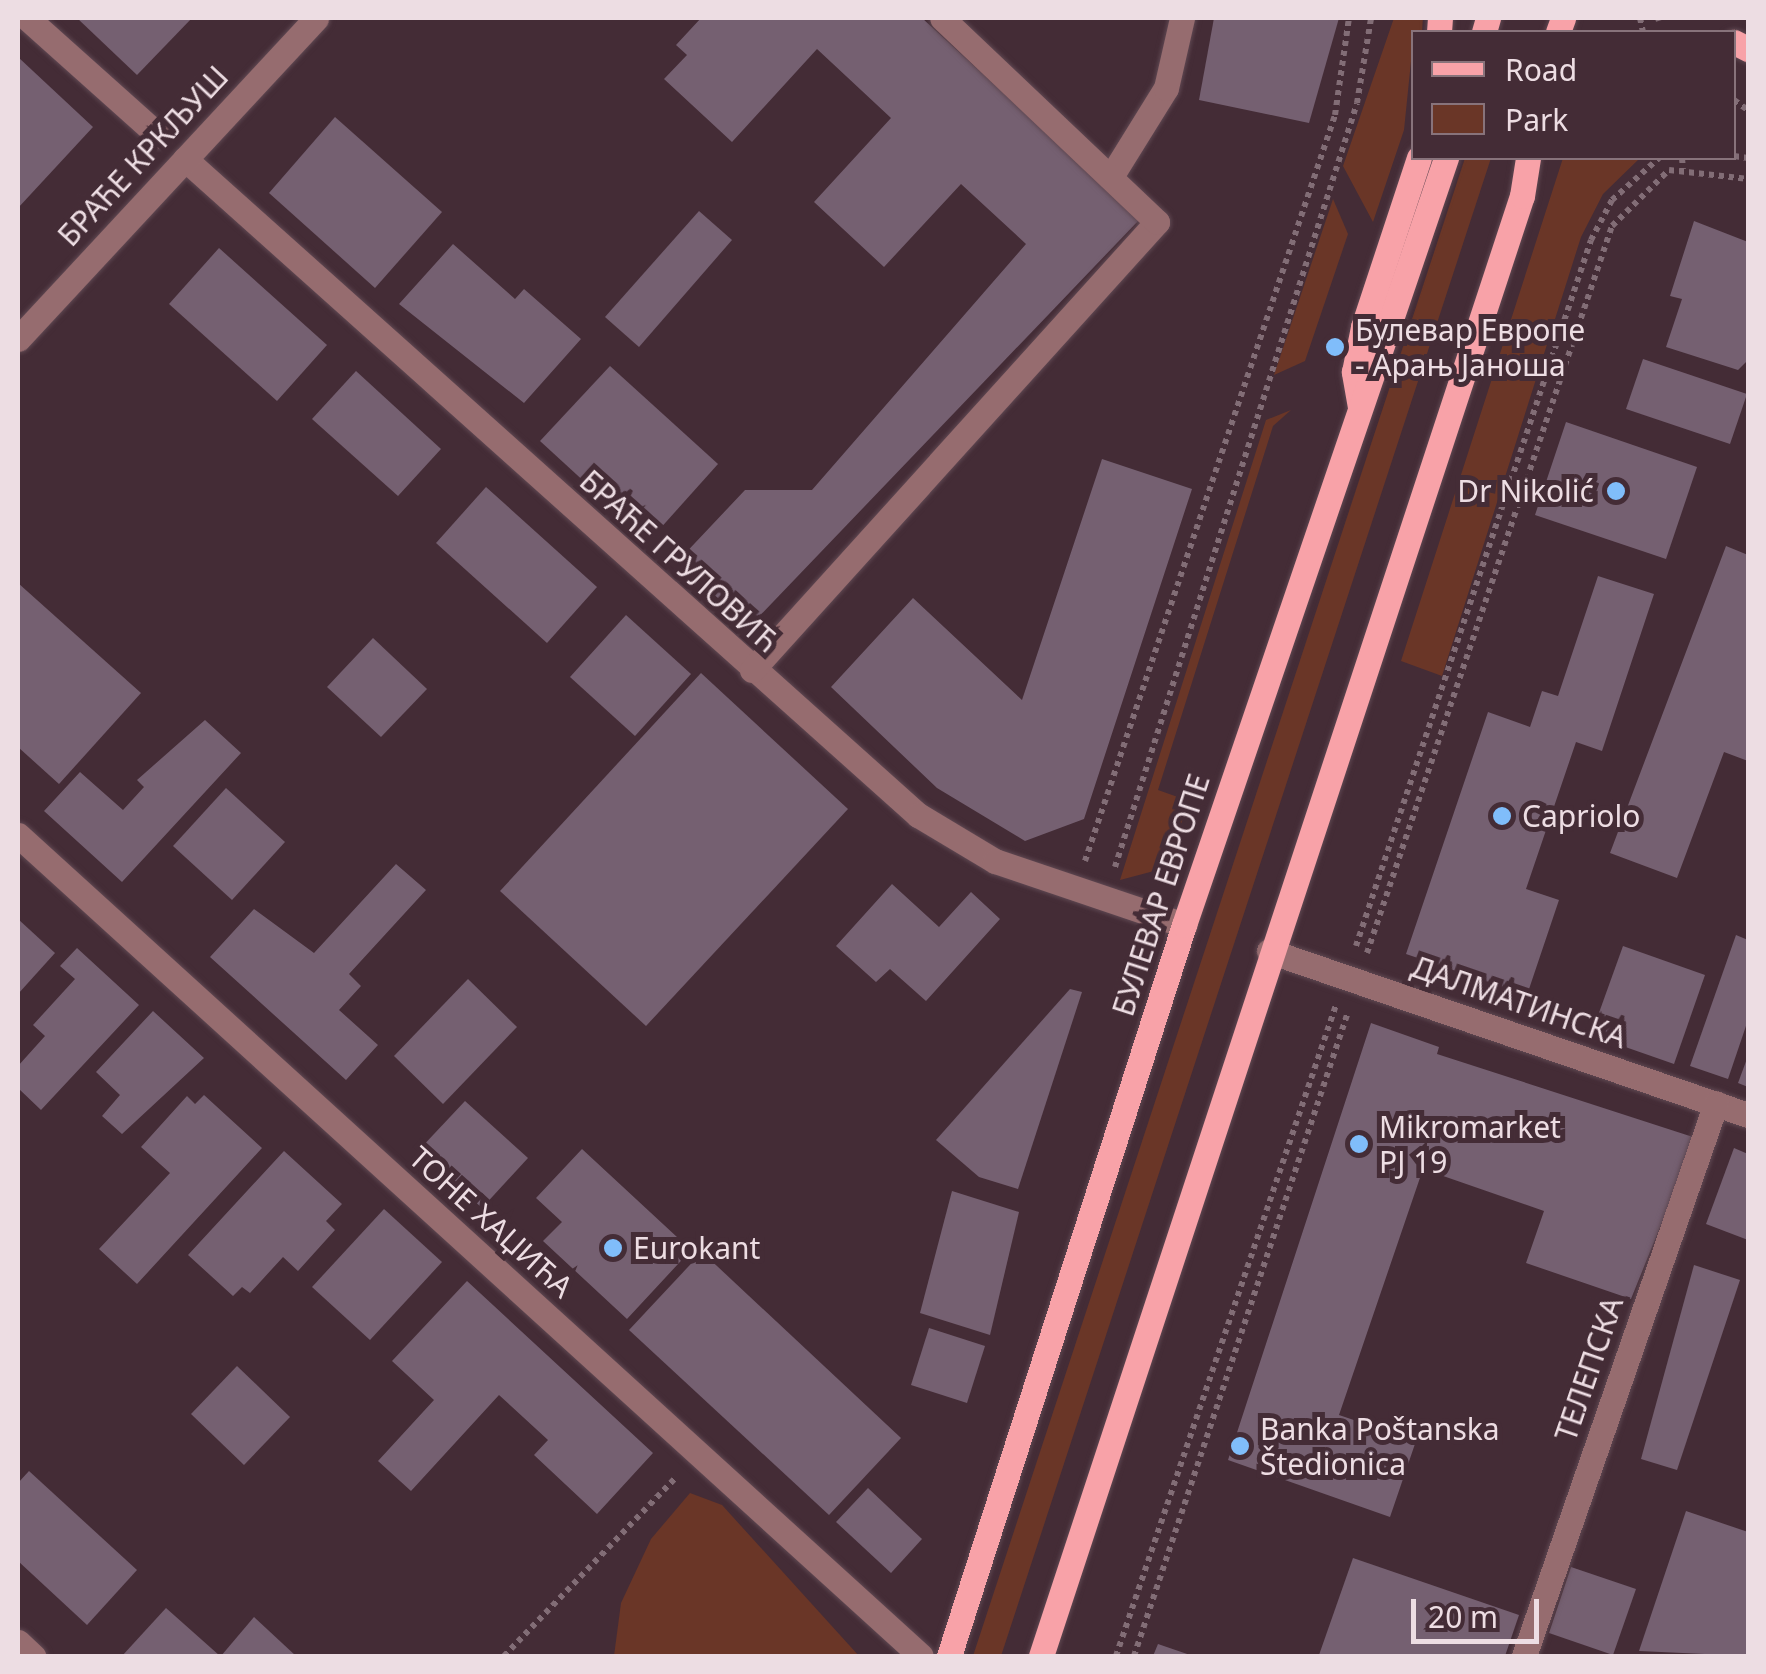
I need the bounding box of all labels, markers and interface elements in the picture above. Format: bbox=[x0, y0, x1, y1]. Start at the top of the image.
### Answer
legend bbox=[1411, 30, 1736, 160]
text: Road bbox=[1505, 49, 1577, 90]
street label: БРАЋЕ КРКЉУШ bbox=[50, 59, 236, 253]
text: Park bbox=[1505, 99, 1568, 140]
place label: Булевар Европе - Арањ Јаноша bbox=[1355, 312, 1585, 382]
marker: Булевар Европе - Арањ Јаноша bbox=[1324, 336, 1346, 358]
street label: БРАЋЕ ГРУЛОВИЋ bbox=[573, 463, 785, 659]
place label: Dr Nikolić bbox=[1457, 473, 1594, 509]
marker: Dr Nikolić bbox=[1603, 478, 1629, 504]
street label: БУЛЕВАР ЕВРОПЕ bbox=[1105, 769, 1217, 1021]
place label: Capriolo bbox=[1522, 798, 1640, 834]
marker: Capriolo bbox=[1491, 805, 1513, 827]
street label: ДАЛМАТИНСКА bbox=[1407, 948, 1631, 1056]
place label: Mikromarket PJ 19 bbox=[1379, 1109, 1561, 1180]
marker: Mikromarket PJ 19 bbox=[1348, 1133, 1370, 1155]
street label: ТОНЕ ХАЏИЋА bbox=[402, 1139, 580, 1305]
place label: Eurokant bbox=[633, 1230, 760, 1266]
marker: Eurokant bbox=[602, 1237, 624, 1259]
street label: ТЕЛЕПСКА bbox=[1548, 1292, 1630, 1446]
place label: Banka Poštanska Štedionica bbox=[1260, 1411, 1500, 1482]
marker: Banka Poštanska Štedionica bbox=[1229, 1435, 1251, 1457]
scale bar bbox=[1416, 1579, 1544, 1641]
text: 20 m bbox=[1428, 1596, 1498, 1637]

